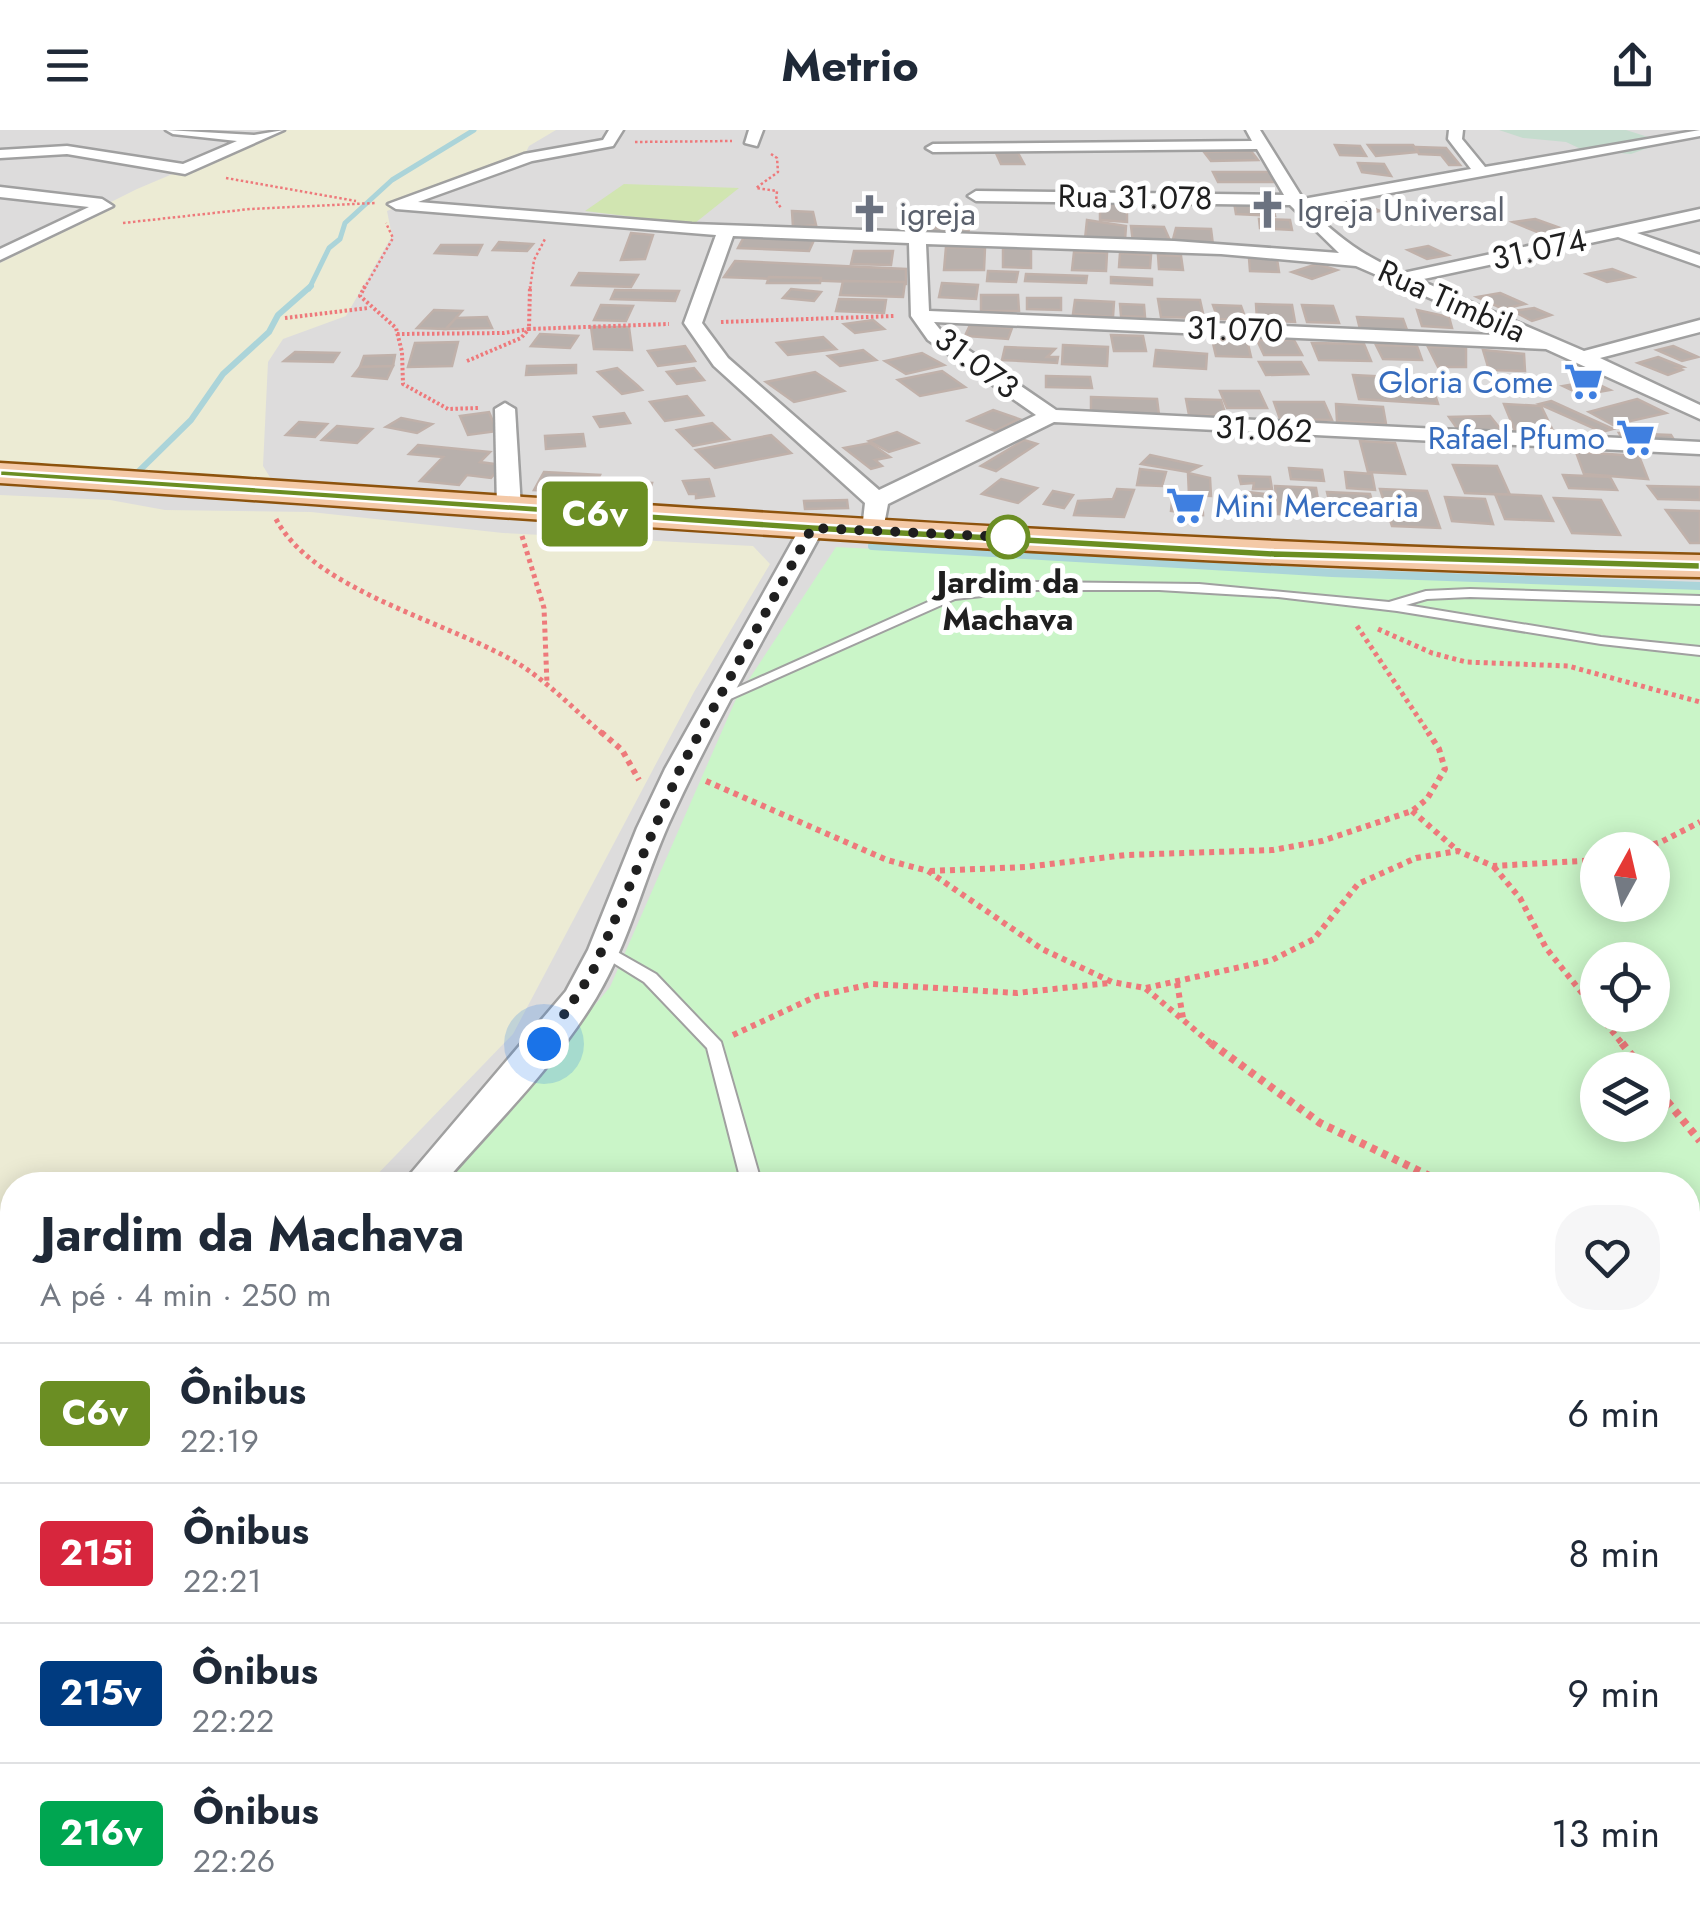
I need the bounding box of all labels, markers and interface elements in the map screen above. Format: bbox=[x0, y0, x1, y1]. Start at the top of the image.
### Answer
text: Metrio bbox=[781, 33, 919, 98]
icon: menu bbox=[40, 38, 95, 93]
icon: share bbox=[1605, 38, 1660, 93]
street label: Rua 31.078 bbox=[1057, 173, 1213, 221]
place label: Igreja Universal bbox=[1297, 187, 1505, 233]
church icon: Igreja Universal bbox=[1246, 189, 1288, 231]
place label: igreja bbox=[899, 191, 976, 237]
church icon: igreja bbox=[848, 193, 890, 235]
street label: 31.074 bbox=[1487, 217, 1591, 281]
street label: Rua Timbila bbox=[1371, 248, 1533, 354]
street label: 31.070 bbox=[1186, 304, 1284, 354]
street label: 31.073 bbox=[925, 316, 1029, 410]
place label: Gloria Come bbox=[1378, 359, 1553, 405]
supermarket icon: Gloria Come bbox=[1562, 361, 1604, 403]
street label: 31.062 bbox=[1214, 403, 1314, 455]
place label: Rafael Pfumo bbox=[1428, 415, 1605, 461]
supermarket icon: Rafael Pfumo bbox=[1614, 417, 1656, 459]
line badge: C6v bbox=[538, 482, 652, 546]
place label: Mini Mercearia bbox=[1215, 483, 1419, 529]
supermarket icon: Mini Mercearia bbox=[1164, 485, 1206, 527]
text: C6v bbox=[562, 489, 628, 539]
marker: Jardim da Machava bbox=[987, 516, 1029, 558]
place label: Jardim da Machava bbox=[931, 559, 1079, 642]
north arrow bbox=[1580, 832, 1670, 922]
map controls bbox=[1580, 832, 1670, 1142]
button: locate bbox=[1580, 942, 1670, 1032]
your location bbox=[519, 1019, 569, 1069]
button: layers bbox=[1580, 1052, 1670, 1142]
text: Jardim da Machava bbox=[40, 1200, 464, 1269]
button: heart bbox=[1555, 1205, 1660, 1310]
text: A pé · 4 min · 250 m bbox=[40, 1272, 331, 1318]
text: Ônibus bbox=[180, 1363, 306, 1418]
text: 6 min bbox=[1567, 1386, 1660, 1441]
text: C6v bbox=[62, 1388, 128, 1438]
text: 22:19 bbox=[180, 1418, 259, 1464]
text: Ônibus bbox=[183, 1503, 309, 1558]
text: 8 min bbox=[1568, 1526, 1660, 1581]
text: 215i bbox=[60, 1528, 133, 1578]
text: 22:21 bbox=[183, 1558, 262, 1604]
text: Ônibus bbox=[192, 1643, 318, 1698]
text: 9 min bbox=[1567, 1666, 1660, 1721]
text: 215v bbox=[60, 1668, 142, 1718]
text: 22:22 bbox=[192, 1698, 274, 1744]
text: Ônibus bbox=[193, 1783, 319, 1838]
text: 13 min bbox=[1551, 1806, 1660, 1861]
text: 216v bbox=[60, 1808, 143, 1858]
text: 22:26 bbox=[193, 1838, 275, 1884]

